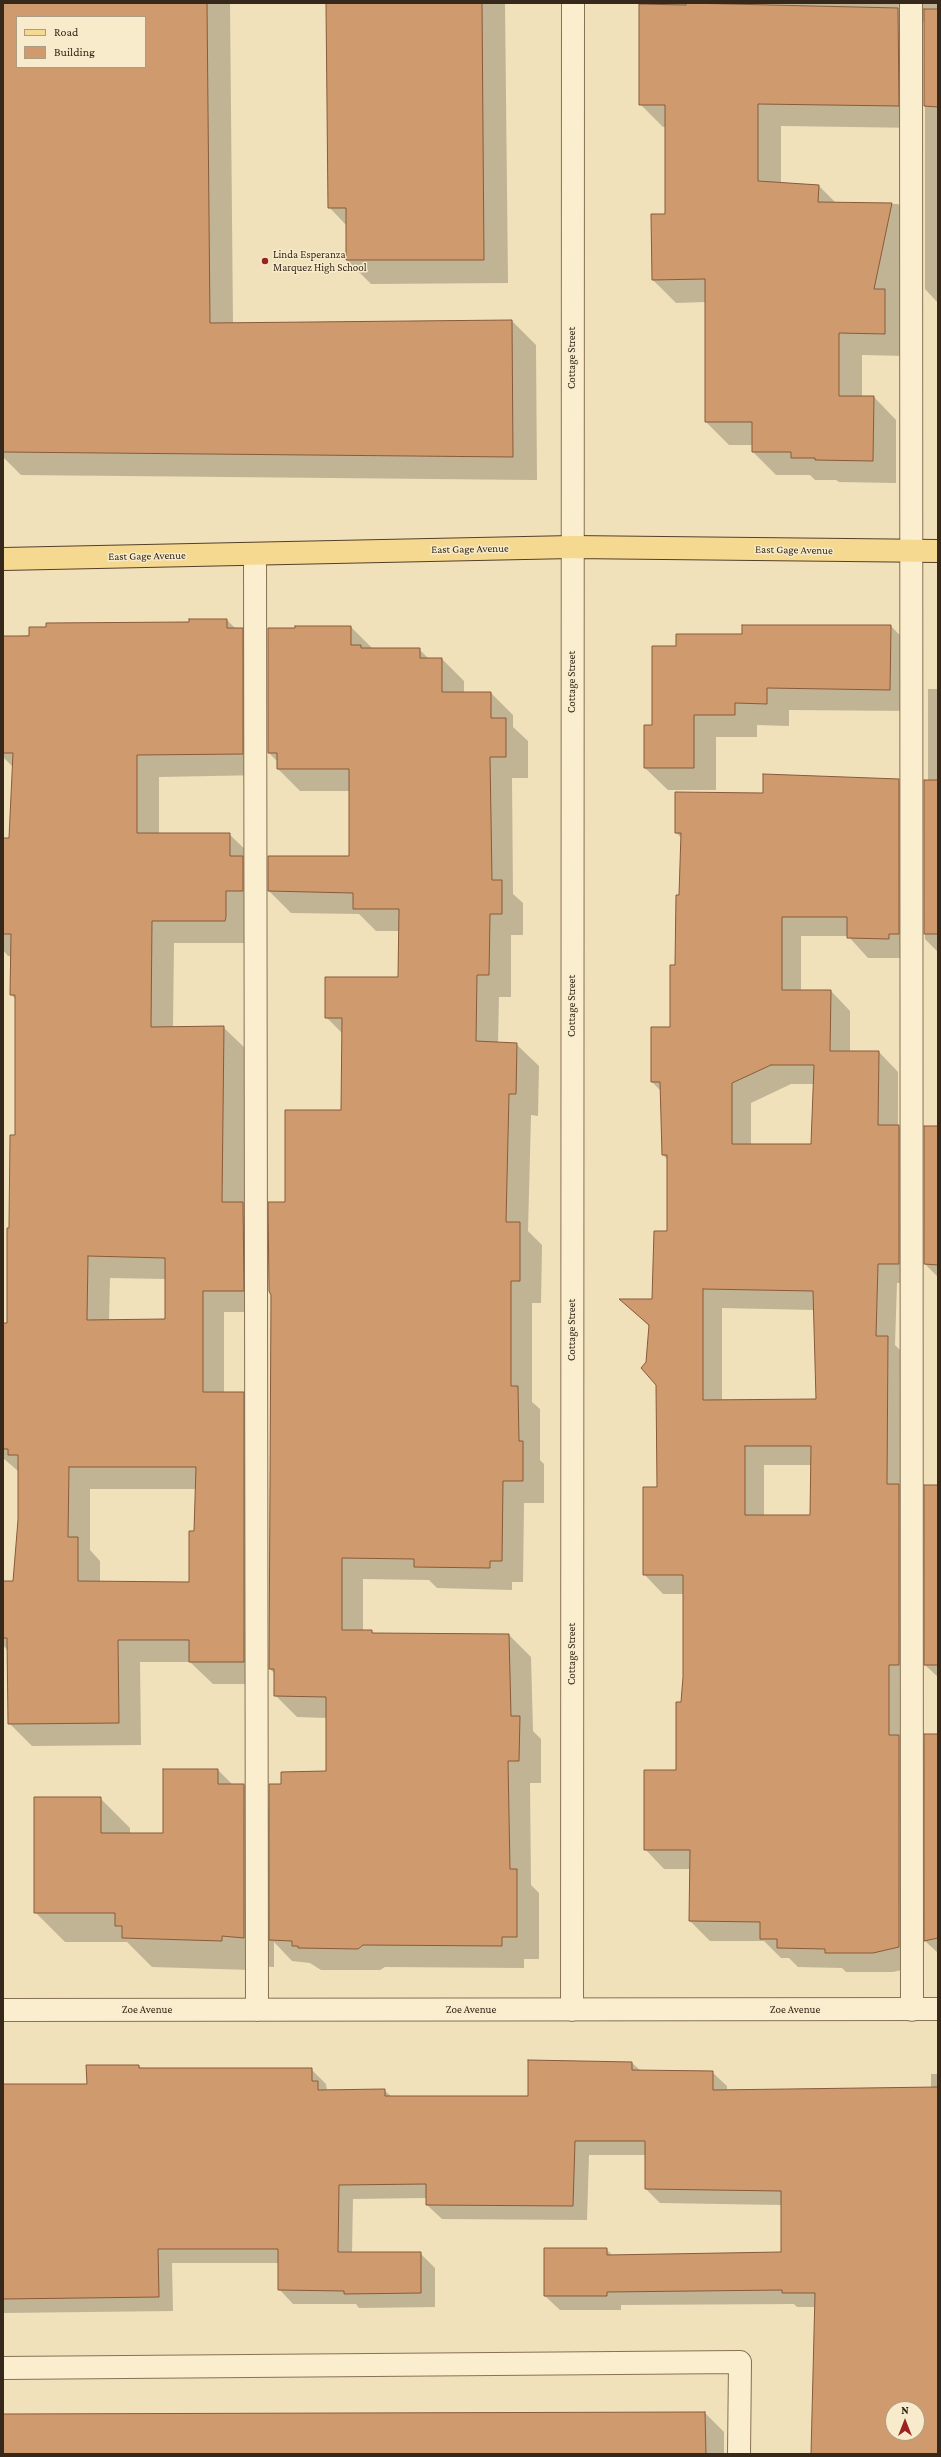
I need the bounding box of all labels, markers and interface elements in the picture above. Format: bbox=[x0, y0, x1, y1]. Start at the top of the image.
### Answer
legend bbox=[16, 16, 146, 68]
text: Road bbox=[54, 25, 78, 39]
text: Building bbox=[54, 45, 95, 59]
place label: Linda Esperanza Marquez High School bbox=[273, 248, 367, 274]
marker: Linda Esperanza Marquez High School bbox=[260, 256, 270, 266]
street label: Cottage Street bbox=[565, 327, 579, 389]
street label: East Gage Avenue bbox=[431, 542, 509, 556]
street label: East Gage Avenue bbox=[755, 543, 833, 557]
street label: East Gage Avenue bbox=[108, 549, 186, 563]
street label: Cottage Street bbox=[565, 651, 579, 713]
street label: Cottage Street bbox=[565, 975, 579, 1037]
street label: Cottage Street bbox=[565, 1299, 579, 1361]
street label: Cottage Street bbox=[565, 1623, 579, 1685]
street label: Zoe Avenue bbox=[122, 2003, 172, 2017]
street label: Zoe Avenue bbox=[446, 2003, 496, 2017]
street label: Zoe Avenue bbox=[770, 2003, 820, 2017]
north arrow bbox=[885, 2401, 925, 2441]
text: N bbox=[901, 2404, 909, 2416]

